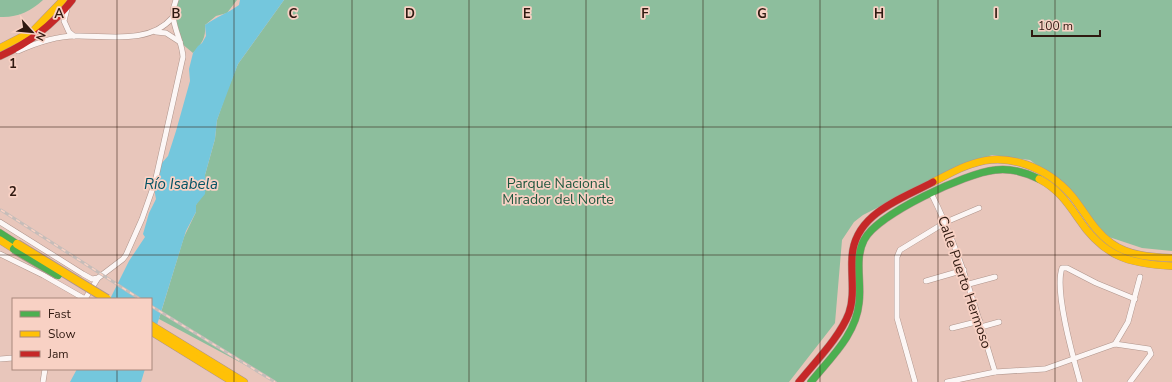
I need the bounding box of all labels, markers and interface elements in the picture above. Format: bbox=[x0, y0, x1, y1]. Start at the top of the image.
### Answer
text: A bbox=[54, 5, 64, 23]
text: B bbox=[172, 5, 181, 23]
text: C bbox=[289, 5, 298, 23]
text: D bbox=[405, 5, 415, 23]
text: E bbox=[523, 5, 531, 23]
text: F bbox=[641, 5, 649, 23]
text: G bbox=[757, 5, 767, 23]
text: H bbox=[874, 5, 884, 23]
text: I bbox=[994, 5, 998, 23]
north arrow bbox=[12, 12, 52, 52]
scale bar bbox=[1032, 12, 1100, 38]
text: 100 m bbox=[1038, 18, 1073, 34]
text: N bbox=[32, 29, 49, 43]
text: 1 bbox=[9, 55, 17, 73]
water label: Río Isabela bbox=[144, 174, 218, 194]
park label: Parque Nacional Mirador del Norte bbox=[502, 174, 614, 209]
text: 2 bbox=[9, 183, 17, 201]
street label: Calle Puerto Hermoso bbox=[933, 213, 996, 351]
legend bbox=[12, 298, 152, 370]
text: Fast bbox=[48, 306, 71, 322]
text: Slow bbox=[48, 326, 76, 342]
text: Jam bbox=[47, 346, 69, 362]

